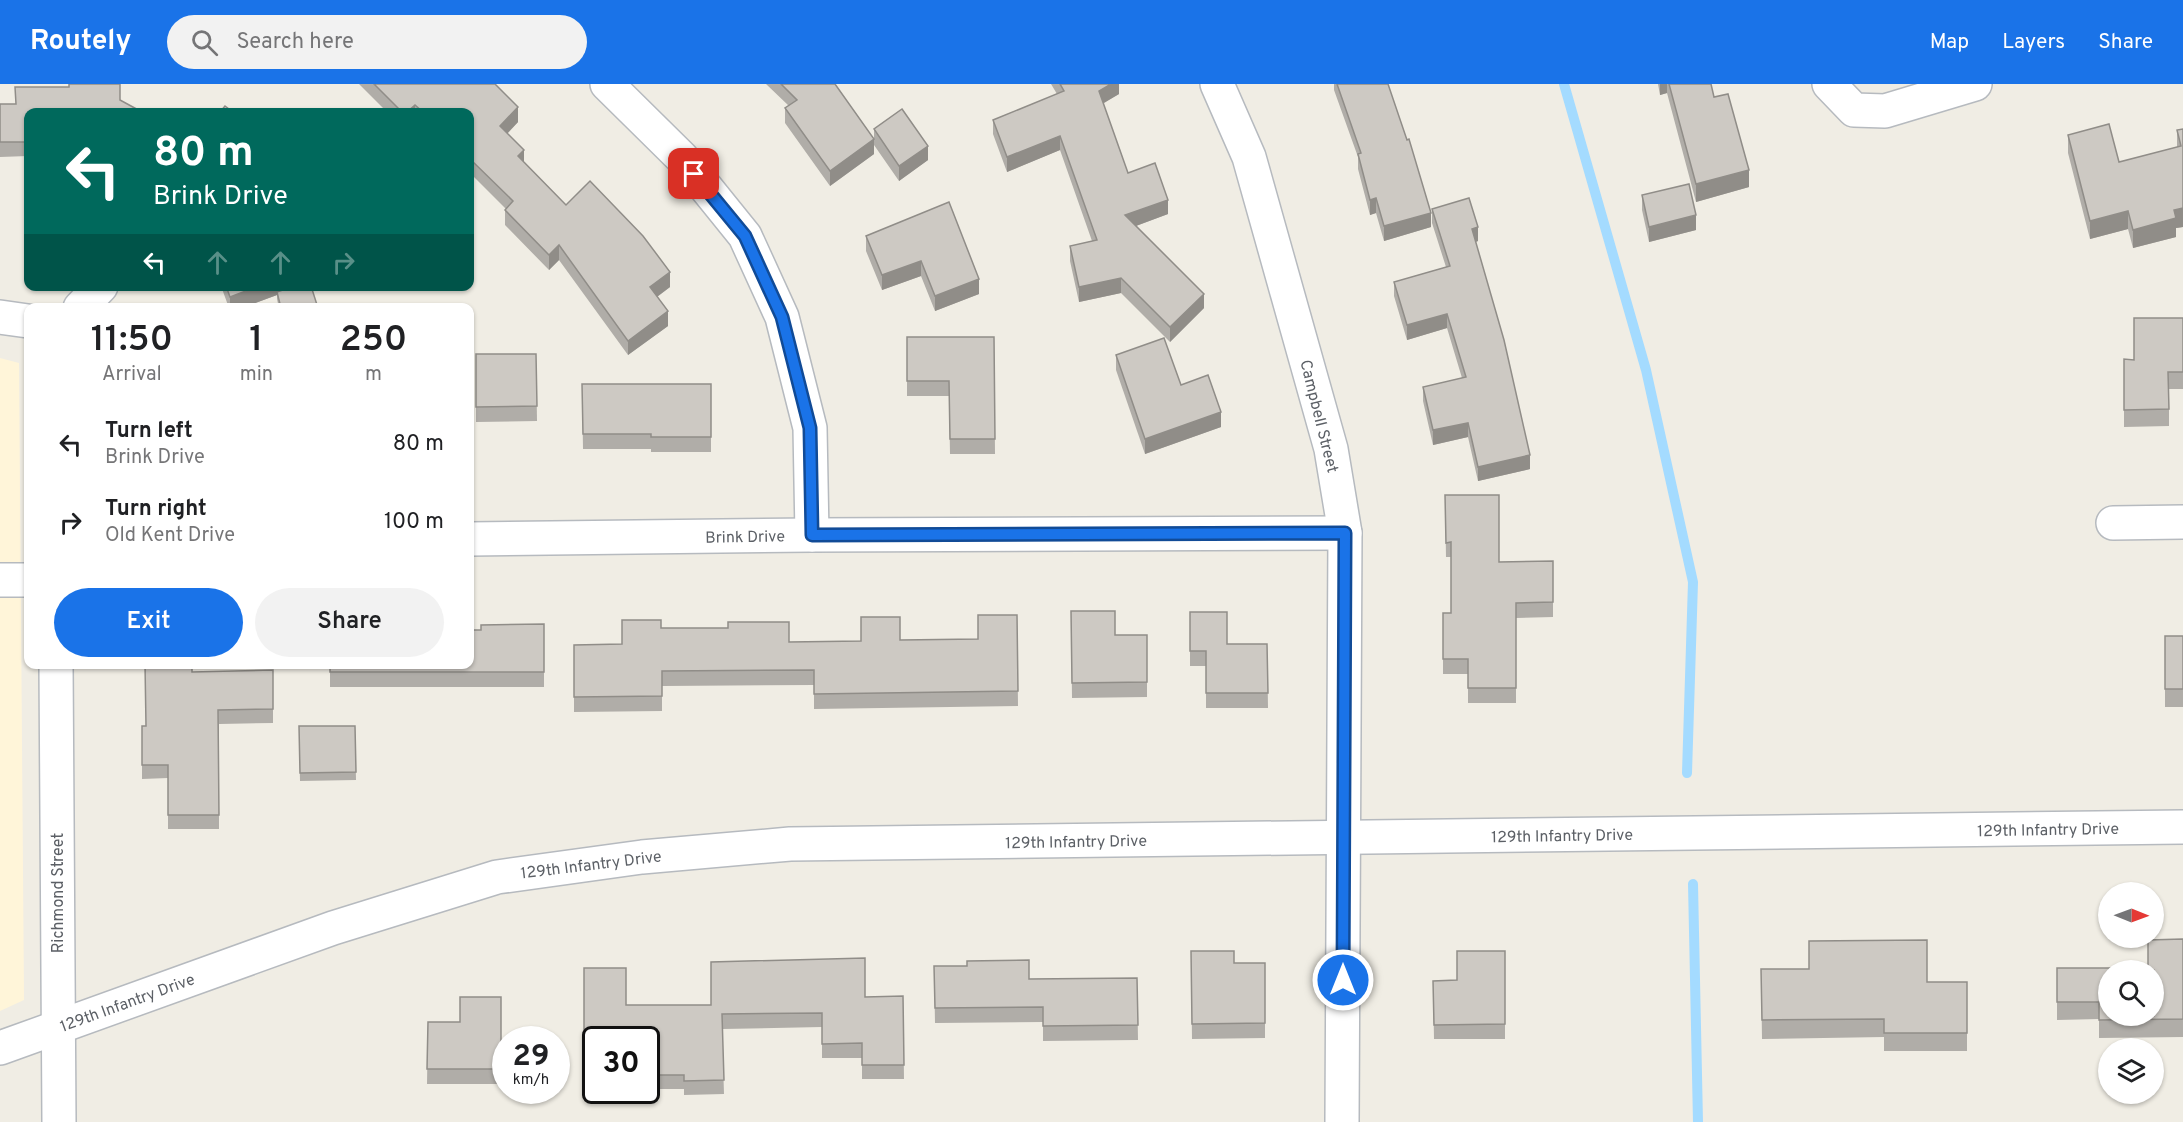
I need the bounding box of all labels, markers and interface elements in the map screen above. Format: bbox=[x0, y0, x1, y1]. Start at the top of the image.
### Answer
search box bbox=[167, 15, 587, 69]
text: Routely bbox=[30, 24, 131, 60]
icon: search bbox=[188, 26, 221, 59]
text: Search here bbox=[236, 29, 354, 56]
text: Map bbox=[1930, 29, 1969, 56]
text: Layers bbox=[2002, 29, 2065, 56]
text: Share bbox=[2098, 29, 2153, 56]
text: 80 m bbox=[153, 128, 254, 181]
icon: left bbox=[54, 132, 132, 210]
pin bbox=[668, 148, 719, 199]
icon: arrive bbox=[677, 157, 710, 190]
text: Brink Drive bbox=[153, 180, 288, 214]
icon: left bbox=[138, 246, 171, 279]
icon: ahead bbox=[201, 246, 234, 279]
icon: ahead bbox=[264, 246, 297, 279]
icon: right bbox=[327, 246, 360, 279]
text: 11:50 bbox=[91, 318, 173, 364]
text: 1 bbox=[249, 318, 263, 364]
text: 250 bbox=[340, 318, 407, 364]
street label: Campbell Street bbox=[1294, 358, 1342, 475]
text: Arrival bbox=[102, 362, 162, 388]
text: min bbox=[240, 362, 273, 388]
text: m bbox=[365, 362, 382, 388]
text: Turn left bbox=[105, 418, 193, 445]
icon: left bbox=[54, 428, 87, 461]
text: 80 m bbox=[393, 431, 444, 458]
text: Brink Drive bbox=[105, 445, 205, 471]
text: Turn right bbox=[105, 496, 207, 523]
icon: right bbox=[54, 506, 87, 539]
text: 100 m bbox=[384, 509, 444, 536]
text: Old Kent Drive bbox=[105, 523, 235, 549]
street label: Brink Drive bbox=[705, 527, 785, 549]
button: Exit bbox=[54, 588, 243, 657]
button: Share bbox=[255, 588, 444, 657]
street label: 129th Infantry Drive bbox=[1977, 820, 2119, 842]
street label: 129th Infantry Drive bbox=[1491, 826, 1633, 848]
street label: 129th Infantry Drive bbox=[1005, 832, 1147, 854]
street label: Richmond Street bbox=[49, 833, 69, 953]
street label: 129th Infantry Drive bbox=[520, 847, 663, 885]
north arrow bbox=[2098, 882, 2164, 948]
map controls bbox=[2098, 882, 2164, 1104]
position arrow bbox=[1311, 948, 1375, 1012]
button: search bbox=[2098, 960, 2164, 1026]
street label: 129th Infantry Drive bbox=[58, 970, 198, 1038]
speed limit sign: 30 bbox=[582, 1026, 660, 1104]
button: layers bbox=[2098, 1038, 2164, 1104]
text: 29 bbox=[513, 1039, 549, 1076]
text: km/h bbox=[513, 1071, 549, 1090]

